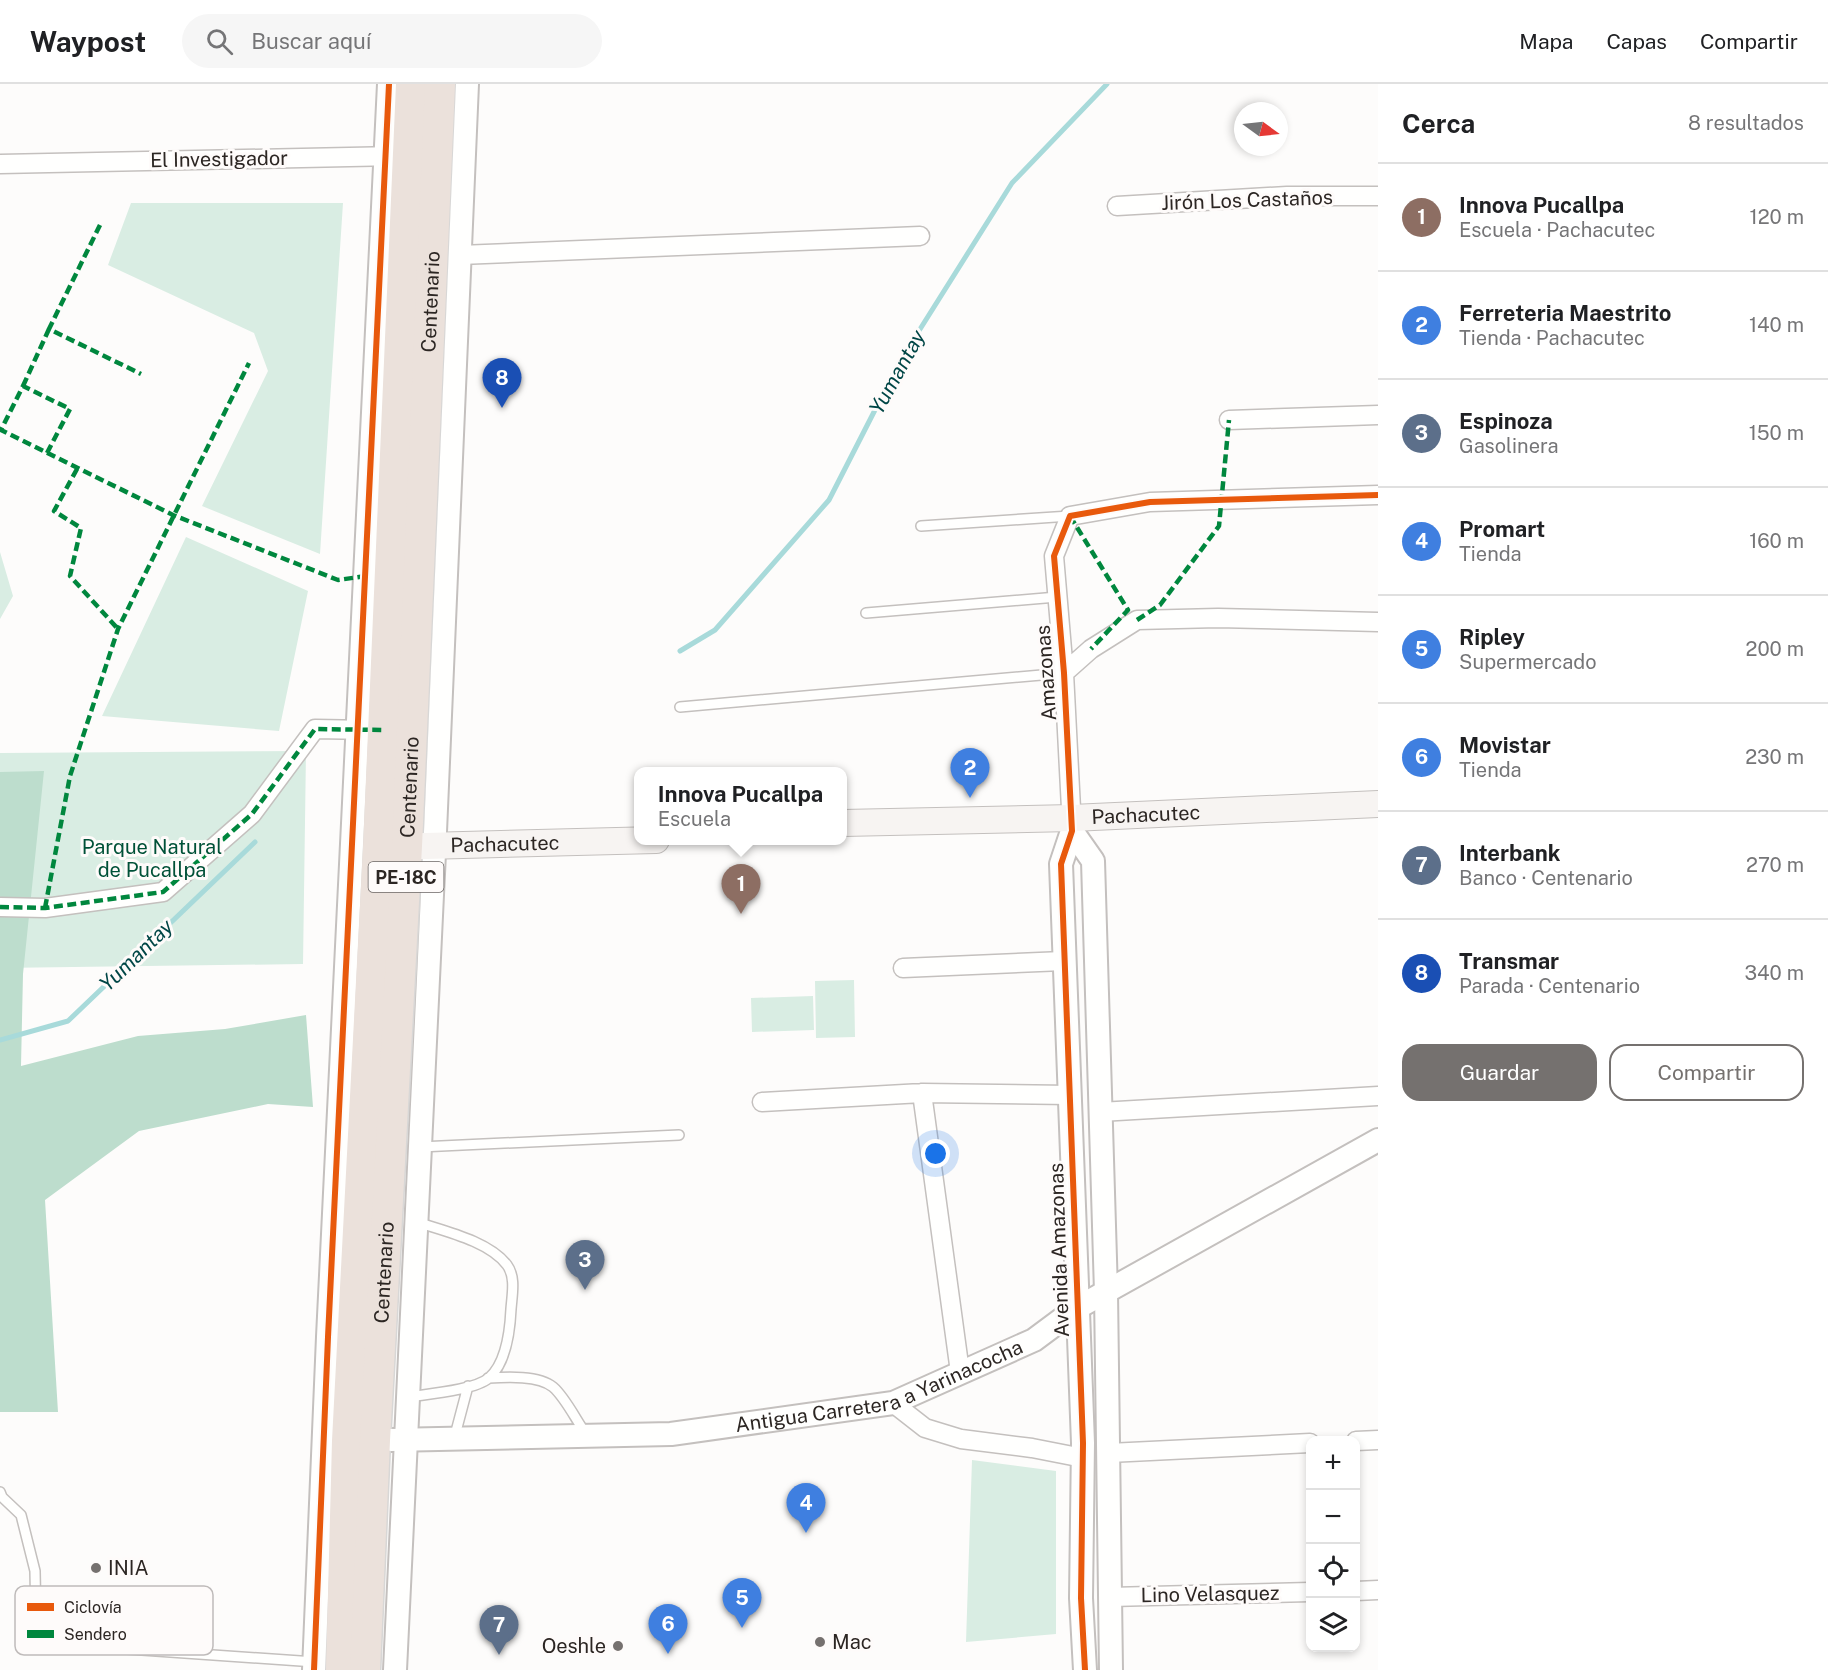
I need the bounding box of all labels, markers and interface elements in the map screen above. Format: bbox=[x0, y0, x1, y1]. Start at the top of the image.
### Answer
search box bbox=[182, 14, 602, 68]
text: Waypost bbox=[30, 25, 146, 58]
icon: search bbox=[203, 25, 236, 58]
text: Buscar aquí bbox=[251, 28, 371, 54]
text: Mapa bbox=[1519, 29, 1573, 54]
text: Capas bbox=[1606, 29, 1667, 54]
text: Compartir bbox=[1700, 29, 1798, 54]
north arrow bbox=[1234, 102, 1288, 156]
text: Cerca bbox=[1402, 108, 1475, 139]
text: 8 resultados bbox=[1688, 111, 1804, 135]
street label: El Investigador bbox=[150, 146, 288, 172]
street label: Jirón Los Castaños bbox=[1161, 185, 1333, 215]
text: Innova Pucallpa bbox=[1459, 192, 1624, 218]
text: 1 bbox=[1417, 205, 1426, 229]
text: 120 m bbox=[1750, 205, 1804, 229]
text: Escuela · Pachacutec bbox=[1459, 218, 1655, 242]
street label: Centenario bbox=[416, 250, 445, 353]
text: Ferreteria Maestrito bbox=[1459, 300, 1671, 326]
text: 2 bbox=[1415, 313, 1428, 337]
text: 140 m bbox=[1749, 313, 1804, 337]
water label: Yumantay bbox=[864, 325, 930, 418]
text: Tienda · Pachacutec bbox=[1459, 326, 1645, 350]
pin: 8 bbox=[482, 358, 522, 408]
text: Espinoza bbox=[1459, 408, 1553, 434]
text: 3 bbox=[1415, 421, 1428, 445]
text: 150 m bbox=[1749, 421, 1804, 445]
text: Gasolinera bbox=[1459, 434, 1558, 458]
text: Promart bbox=[1459, 516, 1545, 542]
text: 4 bbox=[1415, 529, 1428, 553]
text: 160 m bbox=[1749, 529, 1804, 553]
text: Tienda bbox=[1459, 542, 1522, 566]
street label: Amazonas bbox=[1031, 624, 1061, 722]
text: Ripley bbox=[1459, 624, 1525, 650]
text: 5 bbox=[1415, 637, 1428, 661]
text: 200 m bbox=[1746, 637, 1804, 661]
text: Supermercado bbox=[1459, 650, 1597, 674]
text: Movistar bbox=[1459, 732, 1551, 758]
street label: Centenario bbox=[395, 736, 424, 838]
text: 6 bbox=[1415, 745, 1428, 769]
text: 230 m bbox=[1745, 745, 1804, 769]
pin: 2 bbox=[950, 748, 990, 798]
text: Tienda bbox=[1459, 758, 1522, 782]
popup bbox=[634, 767, 847, 845]
text: Innova Pucallpa bbox=[658, 781, 823, 807]
street label: Pachacutec bbox=[1091, 800, 1201, 829]
text: Escuela bbox=[658, 807, 731, 831]
street label: Pachacutec bbox=[450, 831, 560, 857]
park label: Parque Natural de Pucallpa bbox=[82, 835, 222, 882]
text: Interbank bbox=[1459, 840, 1561, 866]
text: 7 bbox=[1415, 853, 1428, 877]
text: 270 m bbox=[1746, 853, 1804, 877]
road number: PE-18C bbox=[368, 862, 444, 892]
pin: 1 bbox=[722, 864, 760, 914]
text: Banco · Centenario bbox=[1459, 866, 1633, 890]
water label: Yumantay bbox=[94, 914, 178, 996]
text: Transmar bbox=[1459, 948, 1559, 974]
text: 8 bbox=[1415, 961, 1428, 985]
text: 340 m bbox=[1744, 961, 1804, 985]
text: Parada · Centenario bbox=[1459, 974, 1640, 998]
button: Guardar bbox=[1402, 1044, 1597, 1101]
button: Compartir bbox=[1609, 1044, 1804, 1101]
your location bbox=[921, 1139, 950, 1168]
street label: Avenida Amazonas bbox=[1044, 1162, 1074, 1338]
street label: Centenario bbox=[369, 1221, 399, 1324]
pin: 3 bbox=[566, 1240, 604, 1290]
street label: Antigua Carretera a Yarinacocha bbox=[734, 1335, 1026, 1437]
map controls bbox=[1306, 1436, 1360, 1652]
button: + bbox=[1306, 1436, 1360, 1490]
pin: 4 bbox=[786, 1484, 826, 1533]
button: − bbox=[1306, 1490, 1360, 1544]
button: locate bbox=[1306, 1544, 1360, 1598]
place label: INIA bbox=[108, 1556, 149, 1580]
marker: INIA bbox=[89, 1561, 103, 1575]
pin: 5 bbox=[722, 1578, 762, 1628]
street label: Lino Velasquez bbox=[1140, 1581, 1280, 1607]
legend bbox=[15, 1586, 213, 1655]
text: Ciclovía bbox=[64, 1598, 122, 1617]
button: layers bbox=[1306, 1598, 1360, 1652]
pin: 6 bbox=[648, 1604, 688, 1654]
pin: 7 bbox=[480, 1606, 518, 1655]
text: Sendero bbox=[64, 1625, 127, 1644]
place label: Mac bbox=[832, 1630, 872, 1654]
place label: Oeshle bbox=[542, 1634, 606, 1658]
marker: Mac bbox=[813, 1635, 827, 1649]
marker: Oeshle bbox=[611, 1639, 625, 1653]

